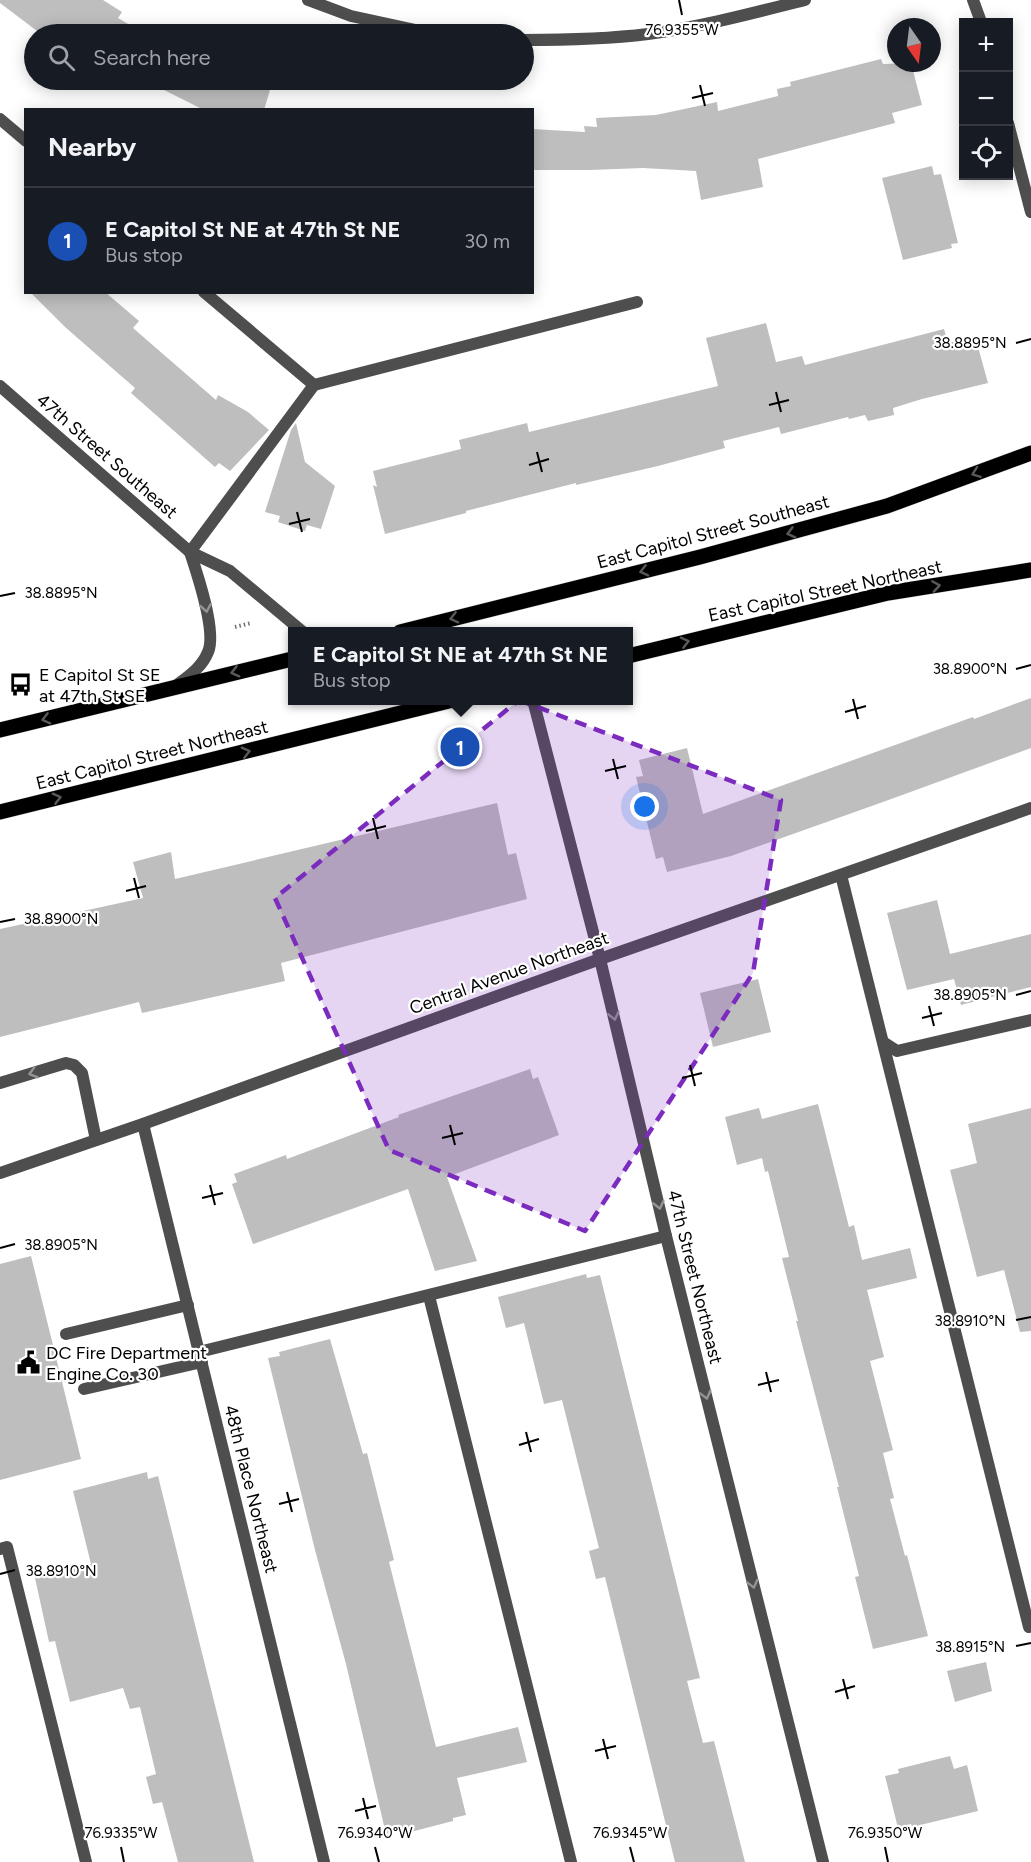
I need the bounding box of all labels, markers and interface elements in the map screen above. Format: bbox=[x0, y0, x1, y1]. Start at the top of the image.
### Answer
north arrow bbox=[887, 18, 941, 72]
map controls bbox=[959, 18, 1013, 180]
button: + bbox=[959, 18, 1013, 72]
text: 76.9355°W bbox=[645, 21, 719, 39]
search box bbox=[24, 24, 534, 90]
icon: search bbox=[45, 41, 78, 74]
text: Search here bbox=[93, 44, 211, 71]
button: − bbox=[959, 72, 1013, 126]
button: locate bbox=[959, 126, 1013, 180]
text: Nearby bbox=[48, 131, 136, 163]
text: E Capitol St NE at 47th St NE bbox=[105, 216, 401, 243]
text: 1 bbox=[63, 229, 72, 253]
text: 30 m bbox=[464, 229, 510, 253]
text: Bus stop bbox=[105, 243, 183, 267]
text: 38.8895°N bbox=[933, 334, 1007, 352]
street label: 47th Street Southeast bbox=[32, 389, 182, 523]
one-way arrow bbox=[971, 466, 982, 479]
street label: East Capitol Street Southeast bbox=[594, 490, 832, 574]
one-way arrow bbox=[786, 525, 796, 538]
street label: East Capitol Street Northeast bbox=[706, 555, 944, 627]
one-way arrow bbox=[639, 564, 649, 577]
one-way arrow bbox=[932, 580, 941, 592]
text: 38.8895°N bbox=[24, 584, 98, 602]
one-way arrow bbox=[199, 603, 212, 613]
one-way arrow bbox=[450, 611, 460, 623]
popup bbox=[288, 627, 633, 705]
one-way arrow bbox=[680, 637, 690, 650]
text: E Capitol St NE at 47th St NE bbox=[313, 641, 608, 668]
text: 38.8900°N bbox=[933, 660, 1007, 678]
place label: E Capitol St SE at 47th St SE bbox=[39, 664, 161, 707]
one-way arrow bbox=[230, 665, 240, 678]
text: Bus stop bbox=[313, 668, 391, 692]
bus stop icon: E Capitol St SE at 47th St SE bbox=[8, 672, 34, 698]
one-way arrow bbox=[41, 711, 51, 724]
street label: East Capitol Street Northeast bbox=[34, 715, 271, 795]
pin: 1 bbox=[440, 724, 480, 770]
one-way arrow bbox=[241, 746, 251, 759]
your location bbox=[630, 792, 659, 821]
one-way arrow bbox=[52, 793, 62, 806]
text: 38.8900°N bbox=[24, 910, 98, 928]
street label: Central Avenue Northeast bbox=[406, 927, 612, 1019]
text: 38.8905°N bbox=[933, 986, 1007, 1004]
one-way arrow bbox=[607, 1011, 620, 1021]
one-way arrow bbox=[28, 1066, 39, 1078]
street label: 47th Street Northeast bbox=[663, 1188, 727, 1366]
one-way arrow bbox=[652, 1200, 665, 1210]
text: 38.8905°N bbox=[24, 1236, 98, 1254]
text: 38.8910°N bbox=[934, 1312, 1006, 1330]
place label: DC Fire Department Engine Co. 30 bbox=[46, 1342, 207, 1385]
public building icon: DC Fire Department Engine Co. 30 bbox=[15, 1350, 41, 1376]
one-way arrow bbox=[699, 1390, 712, 1400]
street label: 48th Place Northeast bbox=[219, 1403, 283, 1576]
text: 38.8910°N bbox=[25, 1562, 97, 1580]
one-way arrow bbox=[746, 1579, 759, 1589]
text: 38.8915°N bbox=[935, 1638, 1005, 1656]
text: 76.9335°W bbox=[84, 1824, 158, 1842]
text: 76.9340°W bbox=[337, 1824, 413, 1842]
text: 76.9345°W bbox=[593, 1824, 668, 1842]
text: 76.9350°W bbox=[848, 1824, 923, 1842]

